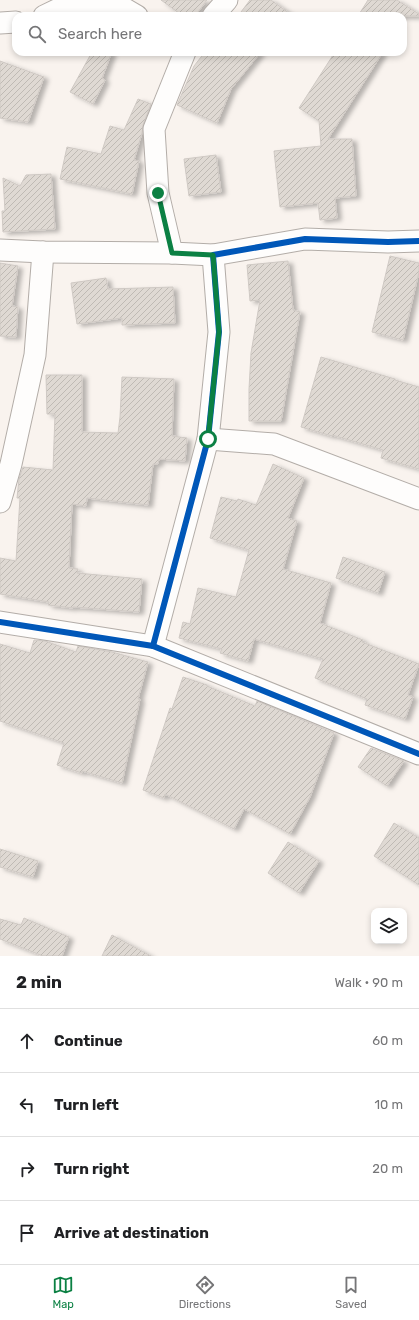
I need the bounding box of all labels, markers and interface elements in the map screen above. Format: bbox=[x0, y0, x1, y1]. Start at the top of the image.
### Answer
search box bbox=[12, 12, 407, 56]
icon: search bbox=[26, 23, 48, 45]
text: Search here bbox=[58, 25, 142, 43]
route end bbox=[149, 184, 167, 202]
route start bbox=[199, 430, 217, 448]
map controls bbox=[371, 908, 407, 944]
button: layers bbox=[371, 908, 407, 944]
text: 2 min bbox=[16, 972, 62, 992]
text: Walk · 90 m bbox=[335, 975, 403, 990]
icon: ahead bbox=[16, 1030, 38, 1052]
text: Continue bbox=[54, 1032, 123, 1050]
text: 60 m bbox=[372, 1033, 403, 1048]
icon: left bbox=[16, 1094, 38, 1116]
text: Turn left bbox=[54, 1096, 119, 1114]
text: 10 m bbox=[374, 1097, 403, 1112]
icon: right bbox=[16, 1158, 38, 1180]
text: Turn right bbox=[54, 1160, 129, 1178]
text: 20 m bbox=[372, 1161, 403, 1176]
icon: arrive bbox=[16, 1222, 38, 1244]
text: Arrive at destination bbox=[54, 1224, 209, 1242]
tab: Map bbox=[52, 1274, 74, 1311]
tab: Directions bbox=[179, 1274, 231, 1311]
tab: Saved bbox=[335, 1274, 367, 1311]

